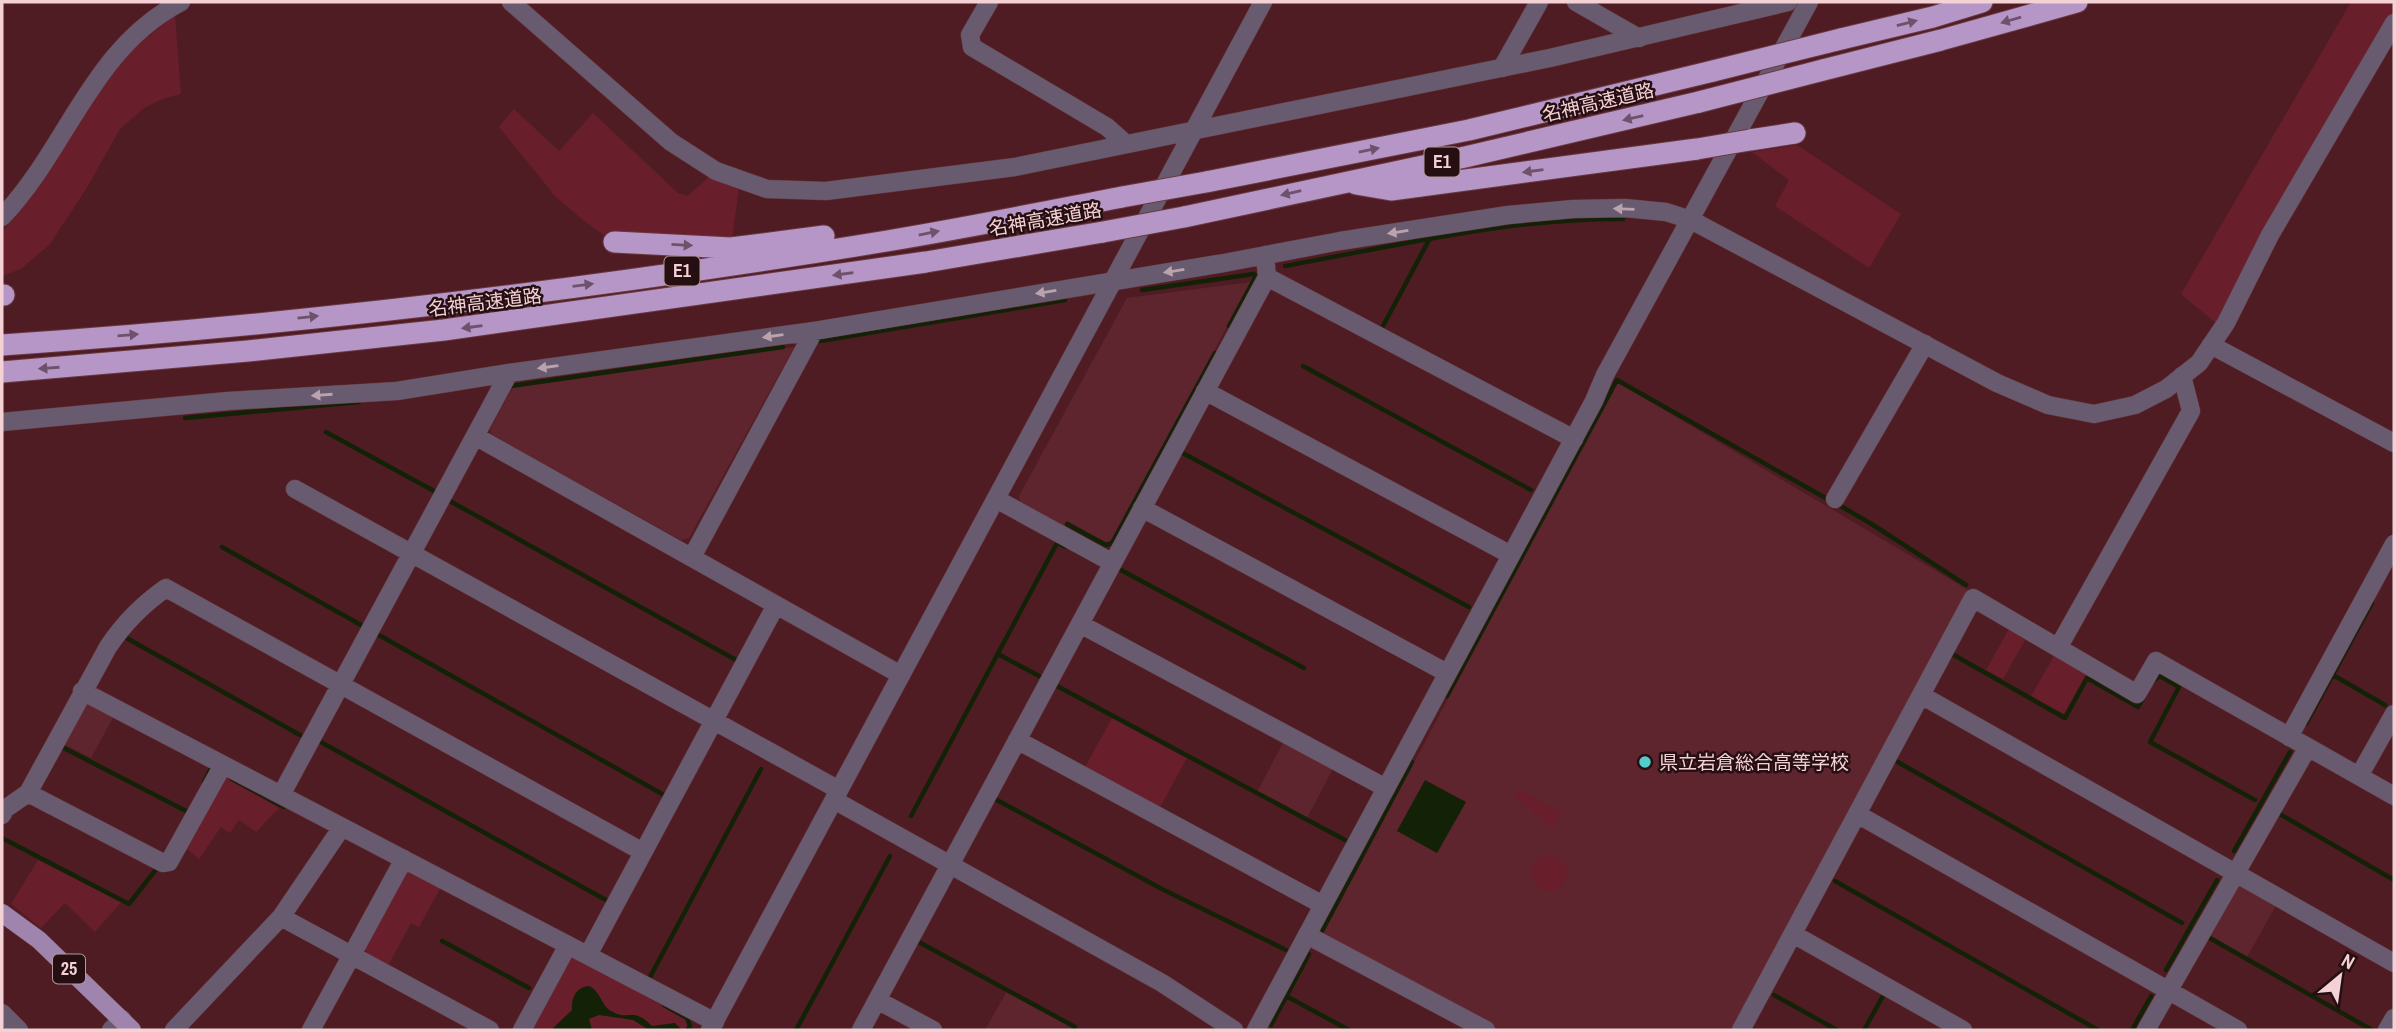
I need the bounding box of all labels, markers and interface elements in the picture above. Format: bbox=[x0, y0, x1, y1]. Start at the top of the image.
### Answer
one-way arrow bbox=[2000, 16, 2021, 26]
one-way arrow bbox=[1896, 17, 1918, 28]
street label: 名神高速道路 bbox=[1540, 77, 1656, 127]
one-way arrow bbox=[1622, 112, 1644, 123]
one-way arrow bbox=[1358, 144, 1380, 155]
road number: E1 bbox=[1424, 148, 1460, 176]
one-way arrow bbox=[1521, 166, 1543, 177]
one-way arrow bbox=[1280, 188, 1302, 199]
street label: 名神高速道路 bbox=[987, 196, 1103, 242]
one-way arrow bbox=[1613, 203, 1635, 214]
one-way arrow bbox=[1387, 227, 1409, 238]
one-way arrow bbox=[918, 228, 940, 239]
one-way arrow bbox=[671, 240, 693, 251]
road number: E1 bbox=[664, 256, 700, 286]
one-way arrow bbox=[1163, 266, 1185, 277]
one-way arrow bbox=[832, 269, 854, 280]
one-way arrow bbox=[572, 279, 594, 290]
street label: 名神高速道路 bbox=[427, 282, 543, 322]
one-way arrow bbox=[1035, 287, 1057, 298]
one-way arrow bbox=[297, 312, 319, 323]
one-way arrow bbox=[461, 321, 483, 332]
one-way arrow bbox=[117, 329, 139, 340]
one-way arrow bbox=[762, 331, 784, 342]
one-way arrow bbox=[537, 362, 559, 373]
one-way arrow bbox=[38, 363, 60, 374]
one-way arrow bbox=[311, 390, 333, 401]
place label: 県立岩倉総合高等学校 bbox=[1659, 749, 1849, 775]
marker: 県立岩倉総合高等学校 bbox=[1637, 754, 1653, 770]
north arrow bbox=[2305, 941, 2375, 1011]
text: N bbox=[2337, 947, 2359, 975]
road number: 25 bbox=[53, 954, 85, 984]

